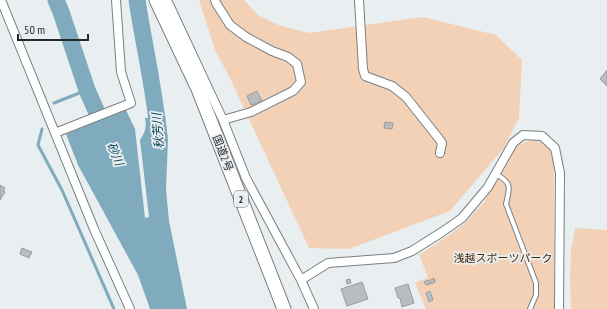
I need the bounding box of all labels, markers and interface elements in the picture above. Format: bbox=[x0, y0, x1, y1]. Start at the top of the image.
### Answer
scale bar bbox=[18, 16, 88, 42]
text: 50 m bbox=[24, 22, 45, 37]
water label: 秋芳川 bbox=[148, 110, 167, 150]
street label: 国道2号 bbox=[210, 133, 236, 173]
water label: 砂川 bbox=[104, 140, 128, 170]
road number: 2 bbox=[234, 191, 248, 207]
park label: 浅越スポーツパーク bbox=[454, 251, 552, 265]

